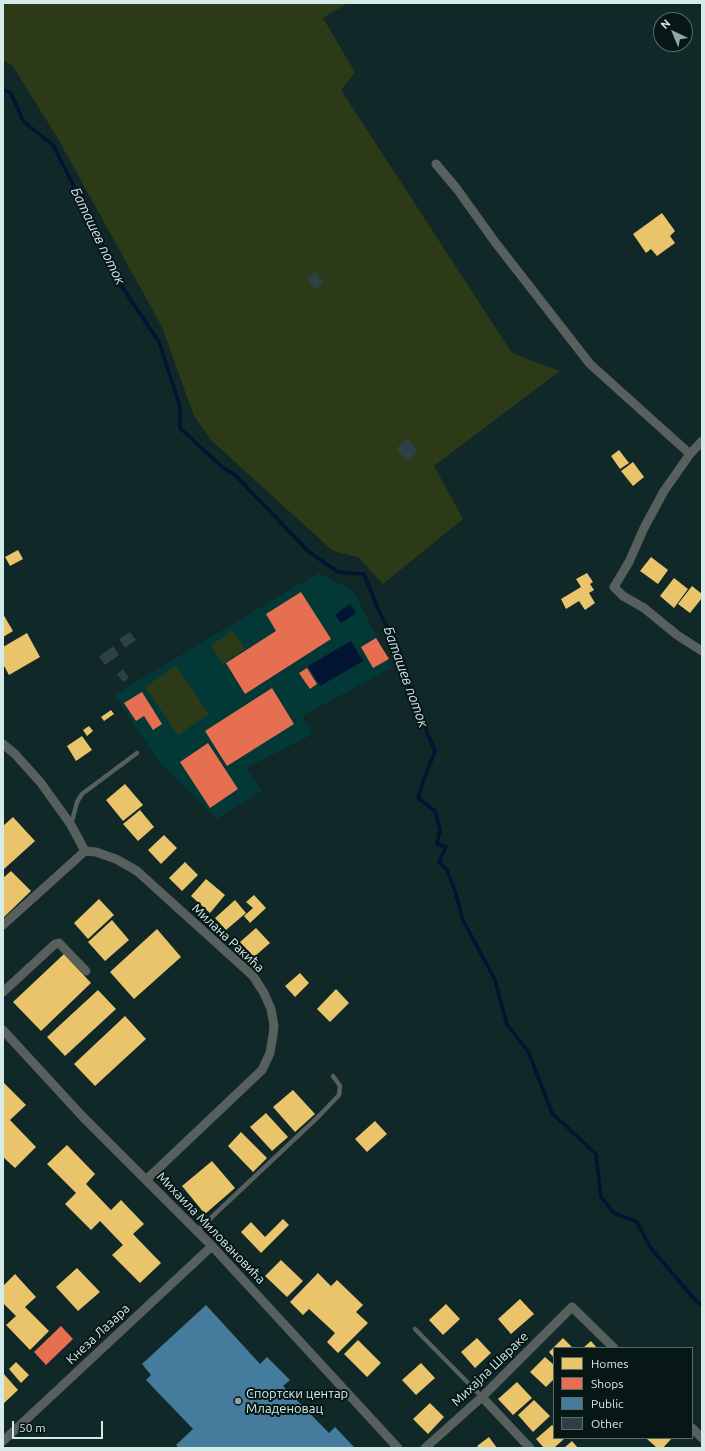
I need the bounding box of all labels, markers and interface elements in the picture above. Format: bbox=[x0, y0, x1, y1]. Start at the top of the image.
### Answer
north arrow bbox=[653, 12, 693, 52]
text: N bbox=[658, 17, 672, 31]
water label: Баташев поток bbox=[67, 185, 129, 287]
water label: Баташев поток bbox=[380, 624, 432, 730]
street label: Милана Ракића bbox=[189, 900, 267, 976]
street label: Михаила Миловановића bbox=[153, 1169, 269, 1287]
street label: Кнеза Лазара bbox=[63, 1301, 133, 1367]
street label: Михајла Швраке bbox=[448, 1329, 532, 1409]
legend bbox=[553, 1347, 693, 1439]
text: Homes bbox=[591, 1357, 629, 1370]
text: Shops bbox=[591, 1377, 623, 1390]
place label: Спортски центар Младеновац bbox=[246, 1386, 348, 1417]
marker: Спортски центар Младеновац bbox=[233, 1396, 243, 1406]
text: Public bbox=[591, 1397, 624, 1410]
scale bar bbox=[14, 1413, 105, 1439]
text: Other bbox=[591, 1417, 623, 1430]
text: 50 m bbox=[19, 1421, 46, 1434]

